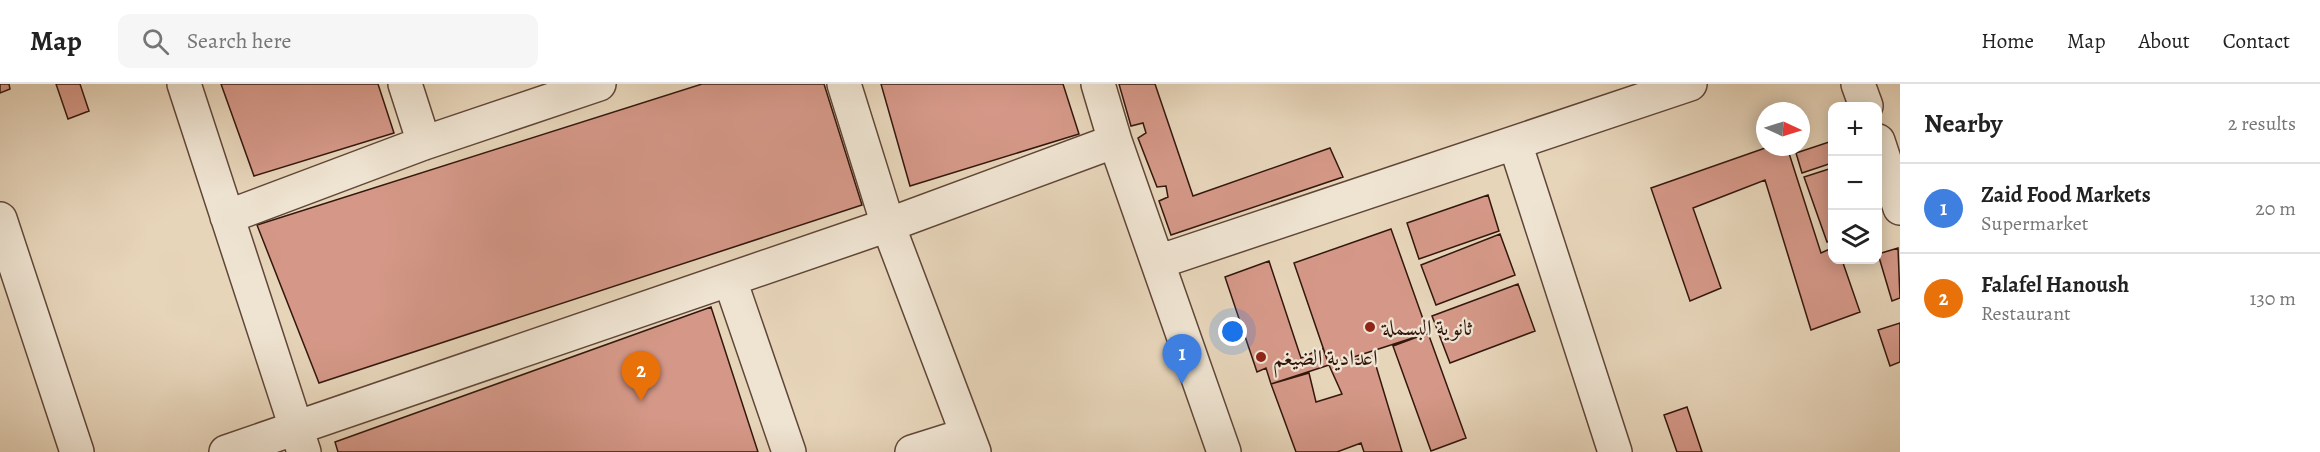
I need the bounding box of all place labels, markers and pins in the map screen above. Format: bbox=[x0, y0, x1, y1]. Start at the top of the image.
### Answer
place label: ثانوية البسملة bbox=[1381, 313, 1473, 343]
marker: ثانوية البسملة bbox=[1363, 320, 1377, 334]
pin: 1 bbox=[1162, 334, 1202, 384]
place label: اعدادية الضيغم bbox=[1273, 343, 1378, 378]
marker: اعدادية الضيغم bbox=[1254, 350, 1268, 364]
pin: 2 bbox=[622, 352, 660, 401]

